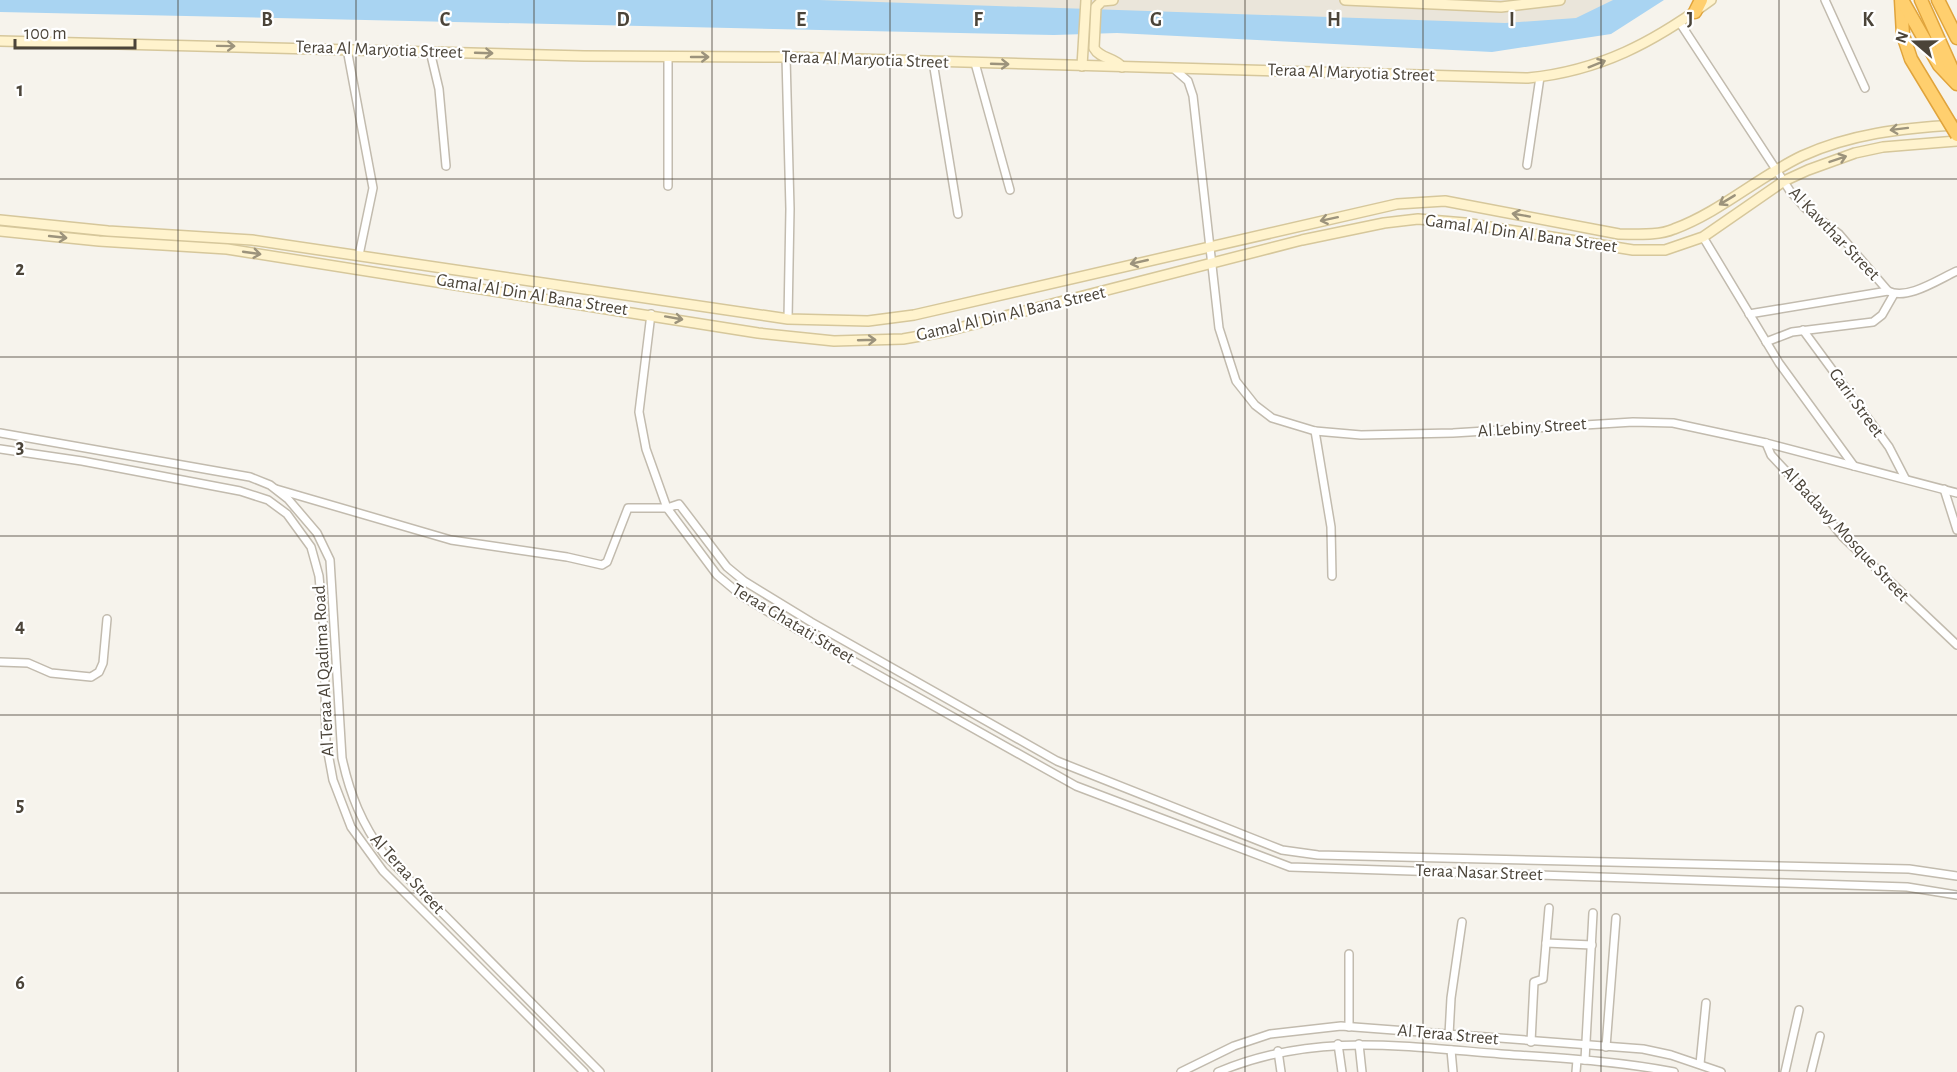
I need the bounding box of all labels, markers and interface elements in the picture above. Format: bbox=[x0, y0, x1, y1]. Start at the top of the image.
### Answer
text: B bbox=[261, 10, 273, 30]
text: C bbox=[440, 10, 451, 30]
text: D bbox=[616, 10, 630, 30]
text: E bbox=[796, 10, 806, 30]
text: F bbox=[973, 10, 983, 30]
text: G bbox=[1150, 10, 1162, 30]
text: H bbox=[1327, 10, 1341, 30]
text: I bbox=[1509, 10, 1515, 30]
text: J bbox=[1687, 10, 1693, 30]
text: K bbox=[1862, 10, 1874, 30]
scale bar bbox=[15, 12, 135, 50]
north arrow bbox=[1885, 12, 1945, 72]
text: 100 m bbox=[24, 25, 67, 43]
text: N bbox=[1892, 29, 1911, 45]
street label: Teraa Al Maryotia Street bbox=[295, 38, 463, 62]
one-way arrow bbox=[216, 40, 236, 51]
one-way arrow bbox=[474, 47, 494, 59]
street label: Teraa Al Maryotia Street bbox=[781, 48, 949, 72]
one-way arrow bbox=[690, 51, 710, 63]
one-way arrow bbox=[990, 58, 1010, 70]
one-way arrow bbox=[1587, 58, 1605, 69]
street label: Teraa Al Maryotia Street bbox=[1267, 61, 1435, 85]
text: 1 bbox=[16, 80, 24, 100]
one-way arrow bbox=[1889, 124, 1909, 135]
one-way arrow bbox=[1828, 153, 1847, 164]
street label: Al Kawthar Street bbox=[1785, 184, 1883, 284]
one-way arrow bbox=[1719, 194, 1736, 206]
one-way arrow bbox=[1512, 210, 1531, 221]
street label: Gamal Al Din Al Bana Street bbox=[1424, 212, 1618, 256]
one-way arrow bbox=[1320, 213, 1339, 225]
one-way arrow bbox=[48, 232, 68, 243]
one-way arrow bbox=[242, 247, 262, 258]
one-way arrow bbox=[1130, 256, 1149, 268]
text: 2 bbox=[15, 259, 25, 279]
street label: Gamal Al Din Al Bana Street bbox=[435, 271, 629, 319]
street label: Gamal Al Din Al Bana Street bbox=[915, 283, 1108, 345]
one-way arrow bbox=[663, 312, 683, 323]
one-way arrow bbox=[856, 334, 876, 346]
street label: Garir Street bbox=[1825, 365, 1887, 441]
street label: Al Lebiny Street bbox=[1477, 415, 1587, 441]
text: 3 bbox=[16, 437, 24, 457]
street label: Al Badawy Mosque Street bbox=[1778, 463, 1912, 605]
street label: Teraa Ghatati Street bbox=[729, 580, 857, 668]
street label: Al Teraa Al Qadima Road bbox=[311, 585, 337, 757]
text: 4 bbox=[15, 616, 25, 636]
text: 5 bbox=[16, 795, 24, 815]
street label: Al Teraa Street bbox=[366, 830, 448, 918]
street label: Teraa Nasar Street bbox=[1415, 862, 1543, 884]
text: 6 bbox=[15, 973, 25, 993]
street label: Al Teraa Street bbox=[1397, 1022, 1500, 1048]

